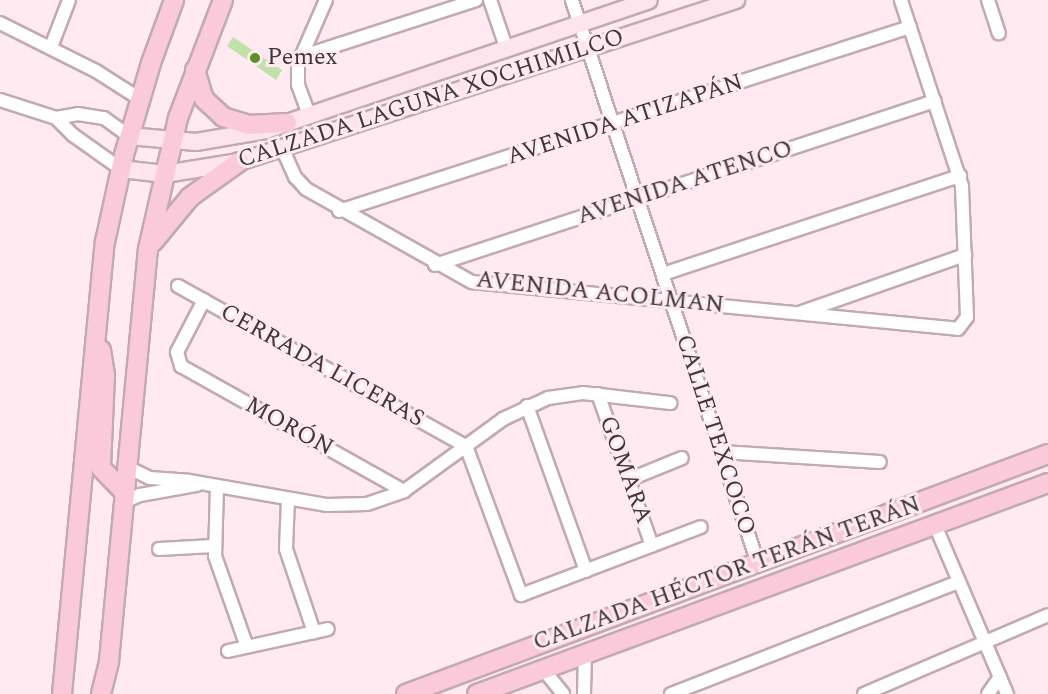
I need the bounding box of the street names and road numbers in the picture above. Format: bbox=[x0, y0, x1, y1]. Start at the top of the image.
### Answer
street label: CALZADA LAGUNA XOCHIMILCO bbox=[234, 23, 628, 175]
street label: AVENIDA ATIZAPÁN bbox=[503, 68, 747, 172]
street label: AVENIDA ATENCO bbox=[574, 135, 796, 231]
street label: AVENIDA ACOLMAN bbox=[475, 266, 725, 320]
street label: CERRADA LICERAS bbox=[215, 298, 429, 434]
street label: CALLE TEXCOCO bbox=[669, 331, 761, 539]
street label: MORÓN bbox=[240, 391, 338, 463]
street label: GOMARA bbox=[592, 412, 658, 528]
street label: CALZADA HÉCTOR TERÁN TERÁN bbox=[529, 490, 925, 658]

